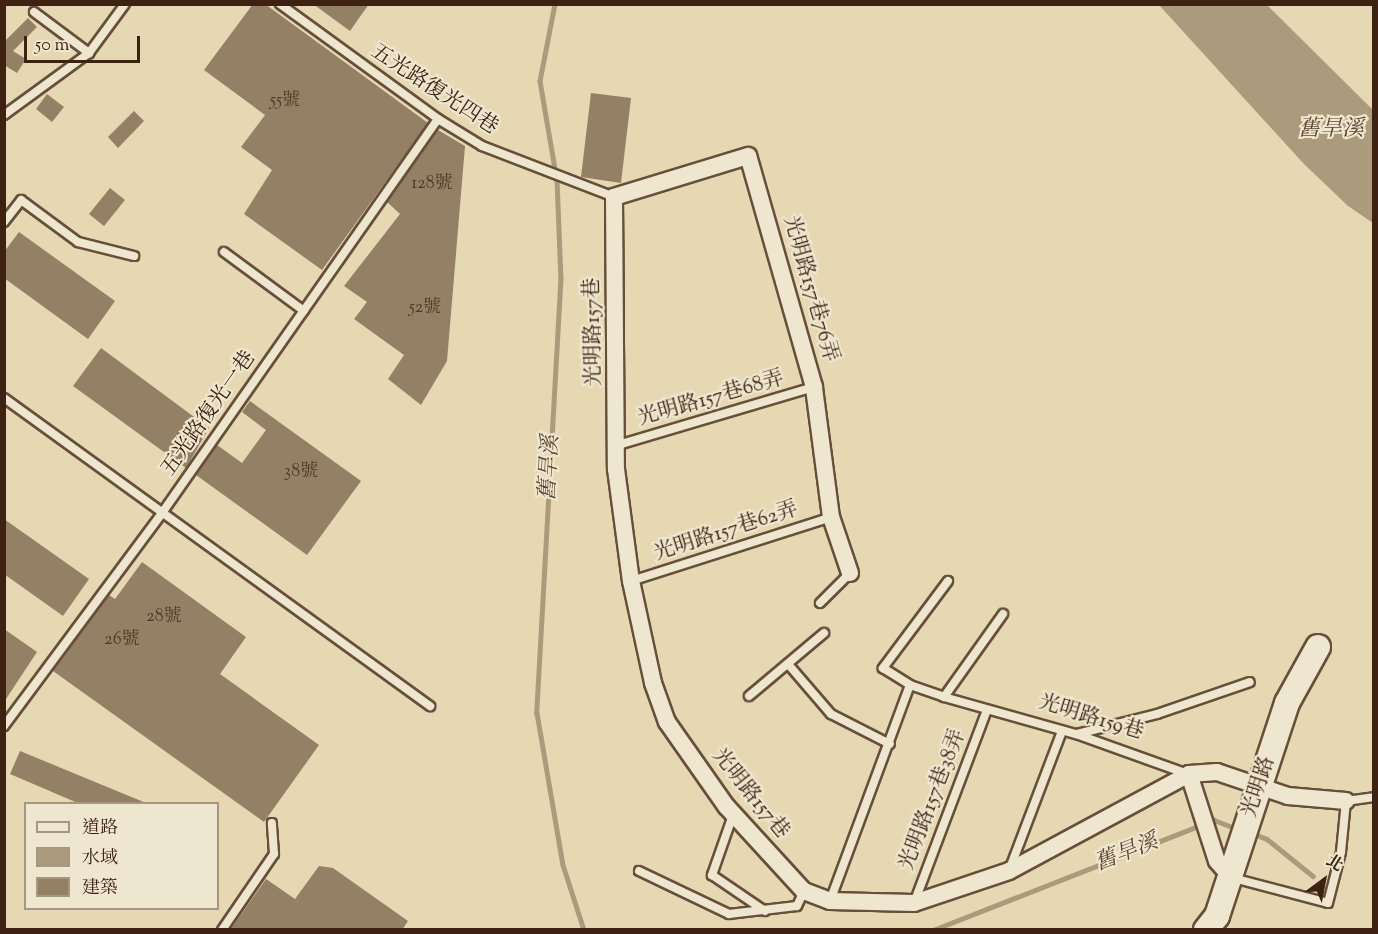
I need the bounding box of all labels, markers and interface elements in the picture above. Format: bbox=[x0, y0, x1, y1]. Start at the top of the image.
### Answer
scale bar bbox=[27, 24, 142, 62]
text: 50 m bbox=[35, 33, 69, 59]
street label: 五光路復光四巷 bbox=[365, 39, 503, 141]
house number: 55號 bbox=[270, 90, 300, 112]
water label: 舊旱溪 bbox=[1298, 118, 1364, 144]
house number: 128號 bbox=[411, 173, 453, 195]
street label: 光明路157巷76弄 bbox=[777, 213, 843, 365]
street label: 光明路157巷 bbox=[580, 277, 608, 387]
house number: 52號 bbox=[409, 297, 441, 319]
street label: 五光路復光一巷 bbox=[157, 347, 261, 481]
street label: 光明路157巷68弄 bbox=[635, 366, 787, 432]
water label: 舊旱溪 bbox=[536, 434, 566, 502]
house number: 38號 bbox=[284, 461, 318, 483]
street label: 光明路157巷62弄 bbox=[651, 497, 801, 567]
house number: 28號 bbox=[146, 606, 182, 628]
house number: 26號 bbox=[104, 629, 140, 651]
street label: 光明路159巷 bbox=[1035, 690, 1147, 746]
street label: 光明路157巷38弄 bbox=[895, 726, 971, 874]
street label: 光明路157巷 bbox=[706, 744, 794, 844]
street label: 光明路 bbox=[1237, 753, 1281, 821]
legend bbox=[24, 802, 219, 910]
text: 道路 bbox=[82, 816, 118, 842]
water label: 舊旱溪 bbox=[1091, 830, 1163, 878]
text: 水域 bbox=[82, 846, 118, 872]
north arrow bbox=[1294, 850, 1354, 910]
text: 北 bbox=[1321, 850, 1347, 878]
text: 建築 bbox=[82, 876, 118, 902]

